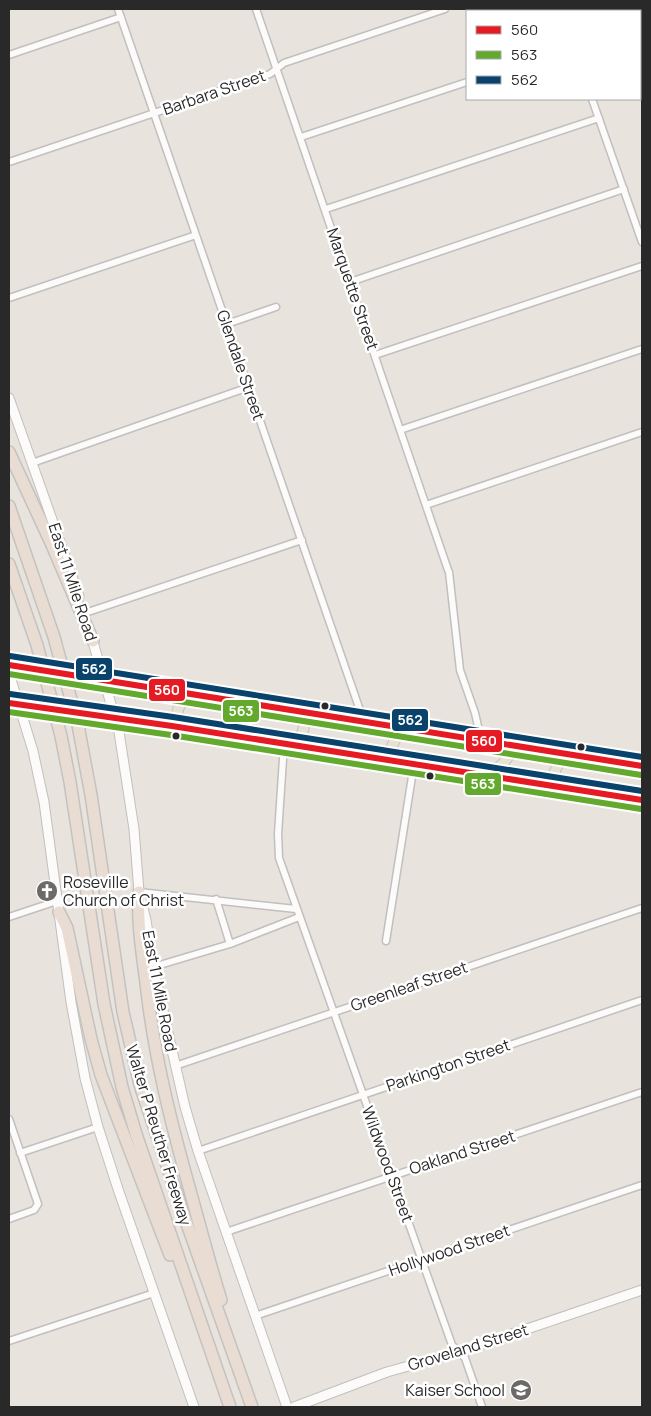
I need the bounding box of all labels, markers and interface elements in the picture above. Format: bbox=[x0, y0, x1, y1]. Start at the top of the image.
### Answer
legend bbox=[466, 10, 641, 100]
text: 560 bbox=[511, 19, 538, 40]
text: 563 bbox=[511, 44, 537, 65]
street label: Barbara Street bbox=[160, 64, 268, 120]
text: 562 bbox=[511, 69, 538, 90]
street label: Marquette Street bbox=[322, 225, 384, 353]
street label: Glendale Street bbox=[212, 307, 270, 423]
street label: East 11 Mile Road bbox=[44, 520, 102, 644]
line badge: 562 bbox=[75, 657, 113, 681]
text: 562 bbox=[81, 659, 107, 678]
line badge: 560 bbox=[148, 678, 186, 702]
text: 560 bbox=[154, 680, 180, 699]
line badge: 563 bbox=[222, 699, 260, 723]
text: 563 bbox=[228, 701, 254, 720]
unlabelled marker bbox=[320, 701, 330, 711]
line badge: 562 bbox=[391, 708, 429, 732]
text: 562 bbox=[397, 710, 423, 729]
line badge: 560 bbox=[465, 729, 503, 753]
unlabelled marker bbox=[171, 731, 181, 741]
text: 560 bbox=[471, 731, 497, 750]
unlabelled marker bbox=[576, 742, 586, 752]
unlabelled marker bbox=[425, 771, 435, 781]
line badge: 563 bbox=[464, 772, 502, 796]
text: 563 bbox=[470, 774, 496, 793]
place label: Roseville Church of Christ bbox=[63, 871, 184, 911]
church icon: Roseville Church of Christ bbox=[35, 879, 59, 903]
street label: East 11 Mile Road bbox=[137, 928, 183, 1054]
street label: Greenleaf Street bbox=[347, 956, 471, 1016]
street label: Parkington Street bbox=[383, 1033, 513, 1097]
street label: Walter P Reuther Freeway bbox=[121, 1042, 197, 1229]
street label: Wildwood Street bbox=[357, 1103, 419, 1225]
street label: Oakland Street bbox=[406, 1125, 518, 1179]
street label: Hollywood Street bbox=[385, 1219, 513, 1281]
street label: Groveland Street bbox=[405, 1318, 531, 1376]
school or university icon: Kaiser School bbox=[509, 1378, 533, 1402]
place label: Kaiser School bbox=[405, 1379, 505, 1401]

